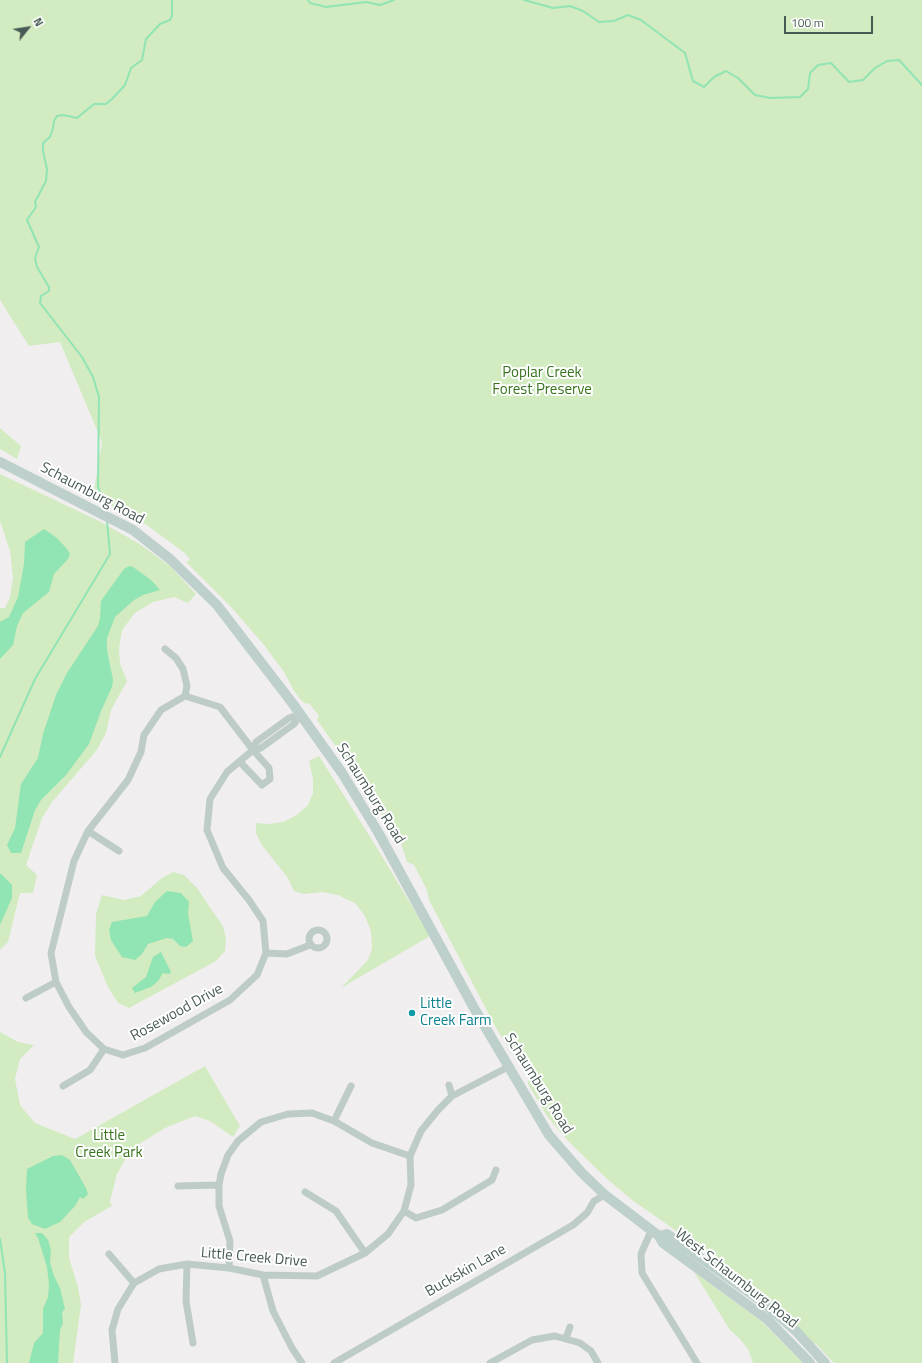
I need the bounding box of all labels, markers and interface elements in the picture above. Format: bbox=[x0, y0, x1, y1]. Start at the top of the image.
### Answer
north arrow bbox=[8, 8, 48, 48]
scale bar bbox=[786, 8, 875, 34]
text: 100 m bbox=[791, 13, 824, 32]
text: N bbox=[30, 15, 47, 29]
park label: Poplar Creek Forest Preserve bbox=[492, 364, 592, 399]
street label: Schaumburg Road bbox=[37, 459, 147, 529]
street label: Schaumburg Road bbox=[332, 740, 408, 848]
street label: Rosewood Drive bbox=[128, 980, 226, 1046]
place label: Little Creek Farm bbox=[420, 995, 491, 1030]
marker: Little Creek Farm bbox=[407, 1008, 417, 1018]
street label: Schaumburg Road bbox=[500, 1030, 576, 1138]
park label: Little Creek Park bbox=[75, 1127, 143, 1162]
street label: West Schaumburg Road bbox=[671, 1225, 801, 1333]
street label: Buckskin Lane bbox=[423, 1241, 509, 1301]
street label: Little Creek Drive bbox=[200, 1244, 308, 1272]

